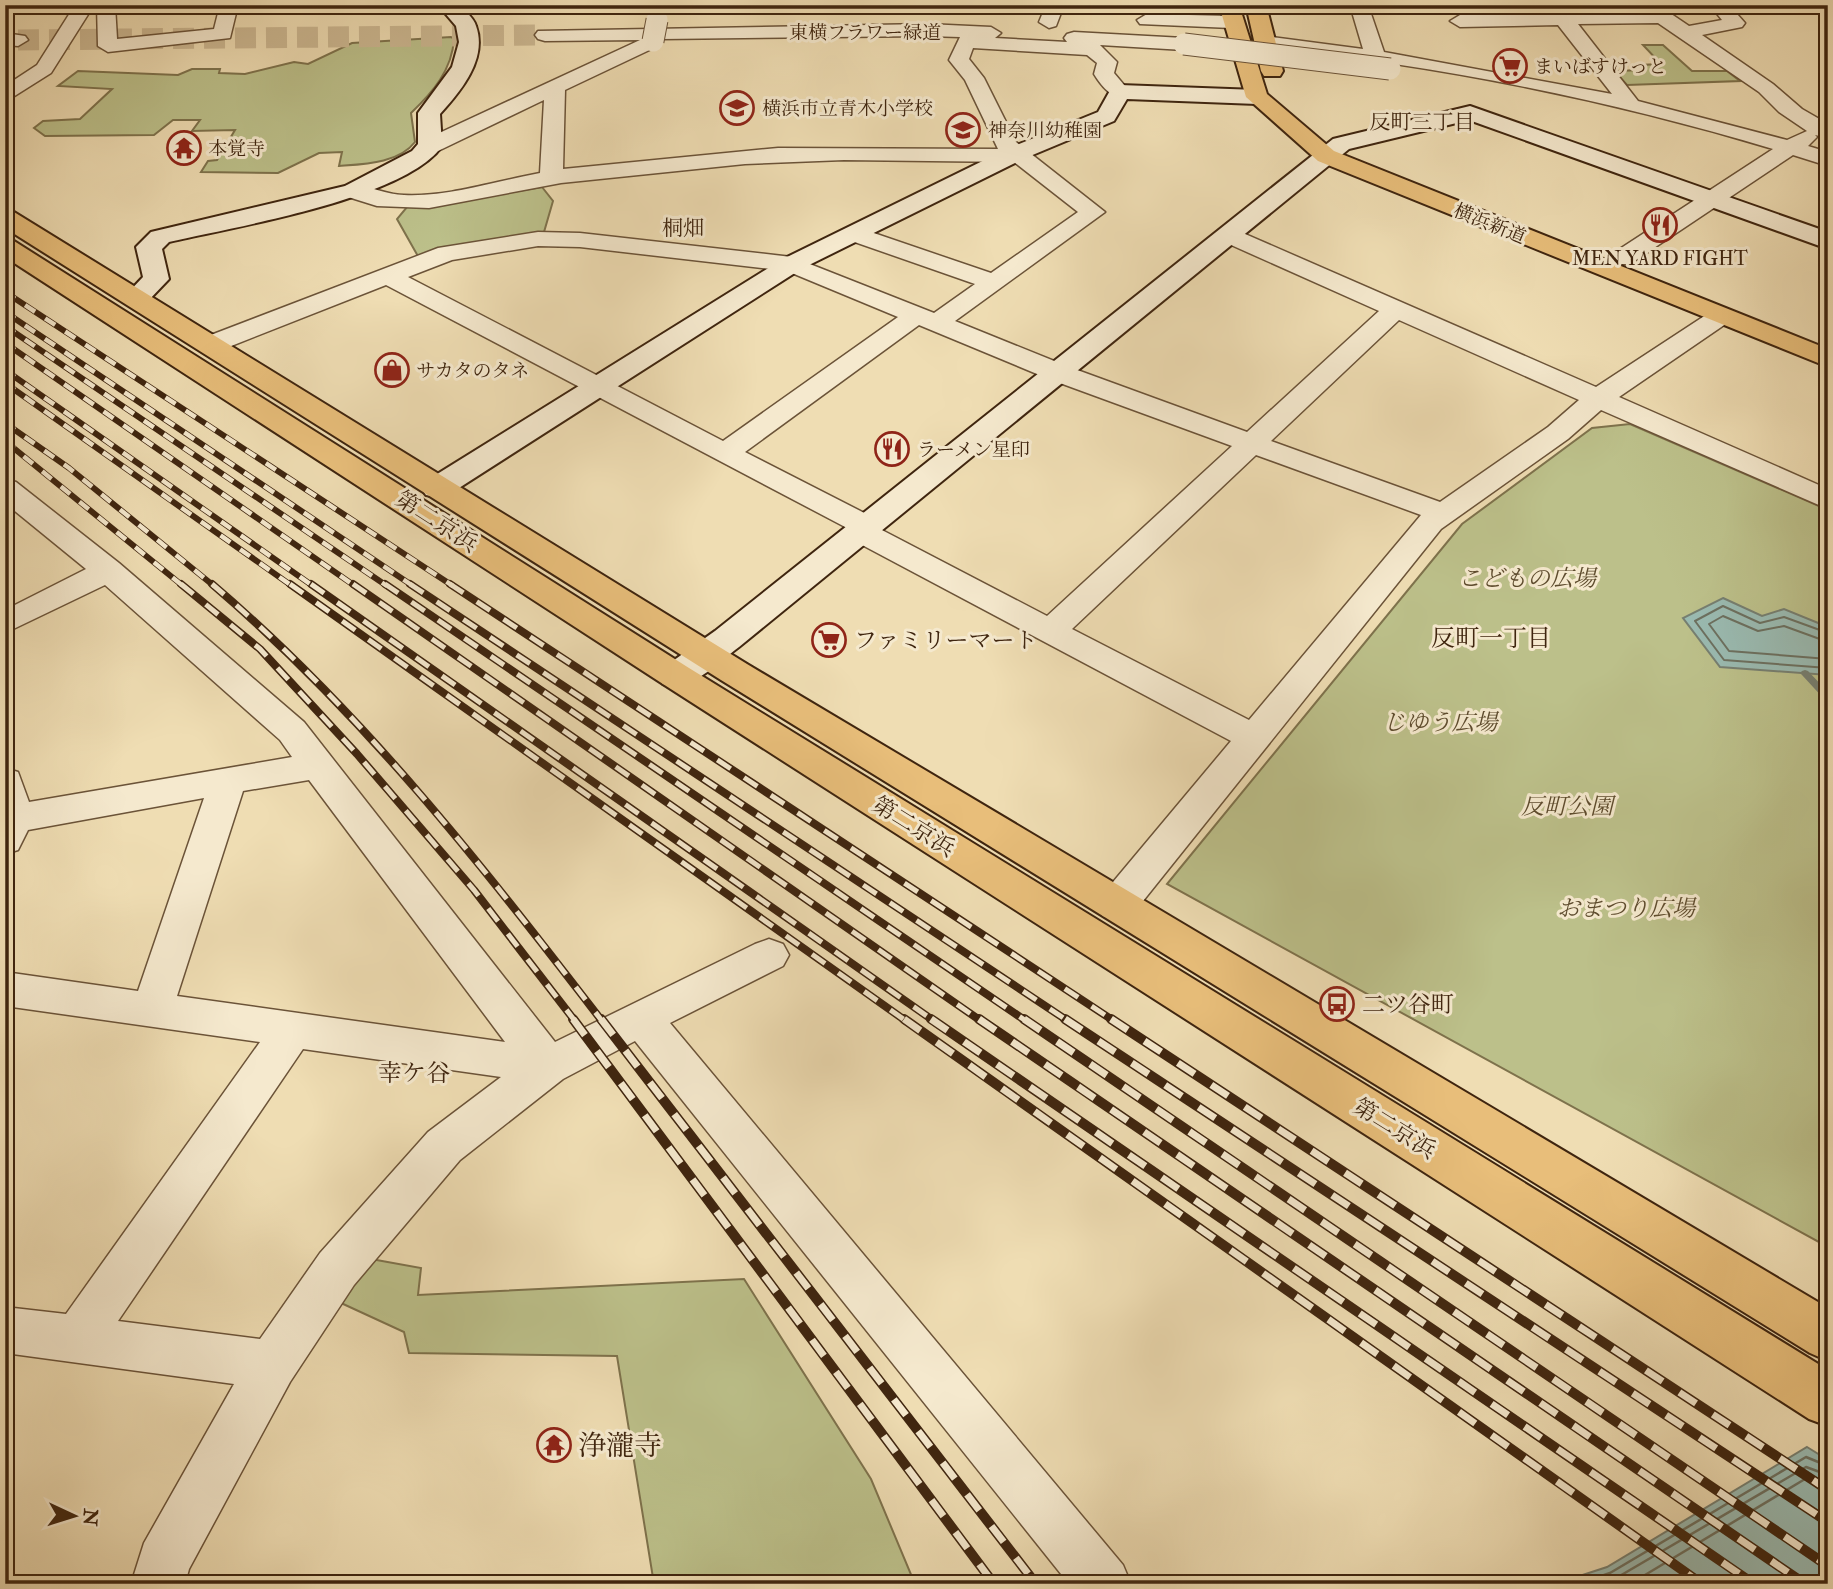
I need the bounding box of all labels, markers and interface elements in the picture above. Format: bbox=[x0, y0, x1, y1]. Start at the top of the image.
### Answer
street label: 東横フラワー緑道 bbox=[789, 21, 941, 45]
supermarket icon: まいばすけっと bbox=[1491, 47, 1529, 85]
place label: まいばすけっと bbox=[1534, 55, 1667, 79]
school or university icon: 横浜市立青木小学校 bbox=[718, 89, 756, 127]
place label: 横浜市立青木小学校 bbox=[762, 97, 933, 121]
district label: 反町三丁目 bbox=[1370, 109, 1475, 136]
school or university icon: 神奈川幼稚園 bbox=[944, 111, 982, 149]
place label: 神奈川幼稚園 bbox=[988, 119, 1102, 143]
temple icon: 本覚寺 bbox=[165, 129, 203, 167]
place label: 本覚寺 bbox=[208, 137, 265, 161]
street label: 横浜新道 bbox=[1450, 199, 1529, 249]
restaurant icon: MEN YARD FIGHT bbox=[1641, 206, 1679, 244]
district label: 桐畑 bbox=[662, 215, 704, 242]
place label: MEN YARD FIGHT bbox=[1572, 247, 1748, 271]
shop icon: サカタのタネ bbox=[373, 351, 411, 389]
place label: サカタのタネ bbox=[416, 359, 530, 383]
restaurant icon: ラーメン星印 bbox=[873, 430, 911, 468]
place label: ラーメン星印 bbox=[917, 438, 1030, 462]
street label: 第二京浜 bbox=[390, 484, 483, 559]
park label: こどもの広場 bbox=[1458, 564, 1598, 593]
supermarket icon: ファミリーマート bbox=[810, 621, 848, 659]
district label: 反町一丁目 bbox=[1431, 623, 1551, 654]
place label: ファミリーマート bbox=[854, 626, 1038, 655]
park label: じゆう広場 bbox=[1383, 708, 1500, 737]
street label: 第二京浜 bbox=[867, 790, 960, 863]
park label: 反町公園 bbox=[1521, 792, 1617, 821]
park label: おまつり広場 bbox=[1557, 894, 1697, 923]
bus stop icon: 二ツ谷町 bbox=[1318, 985, 1356, 1023]
place label: 二ツ谷町 bbox=[1362, 990, 1454, 1019]
district label: 幸ケ谷 bbox=[378, 1058, 450, 1089]
street label: 第二京浜 bbox=[1348, 1092, 1441, 1165]
temple icon: 浄瀧寺 bbox=[535, 1426, 573, 1464]
place label: 浄瀧寺 bbox=[578, 1429, 662, 1464]
north arrow bbox=[38, 1480, 108, 1550]
text: N bbox=[77, 1507, 103, 1527]

